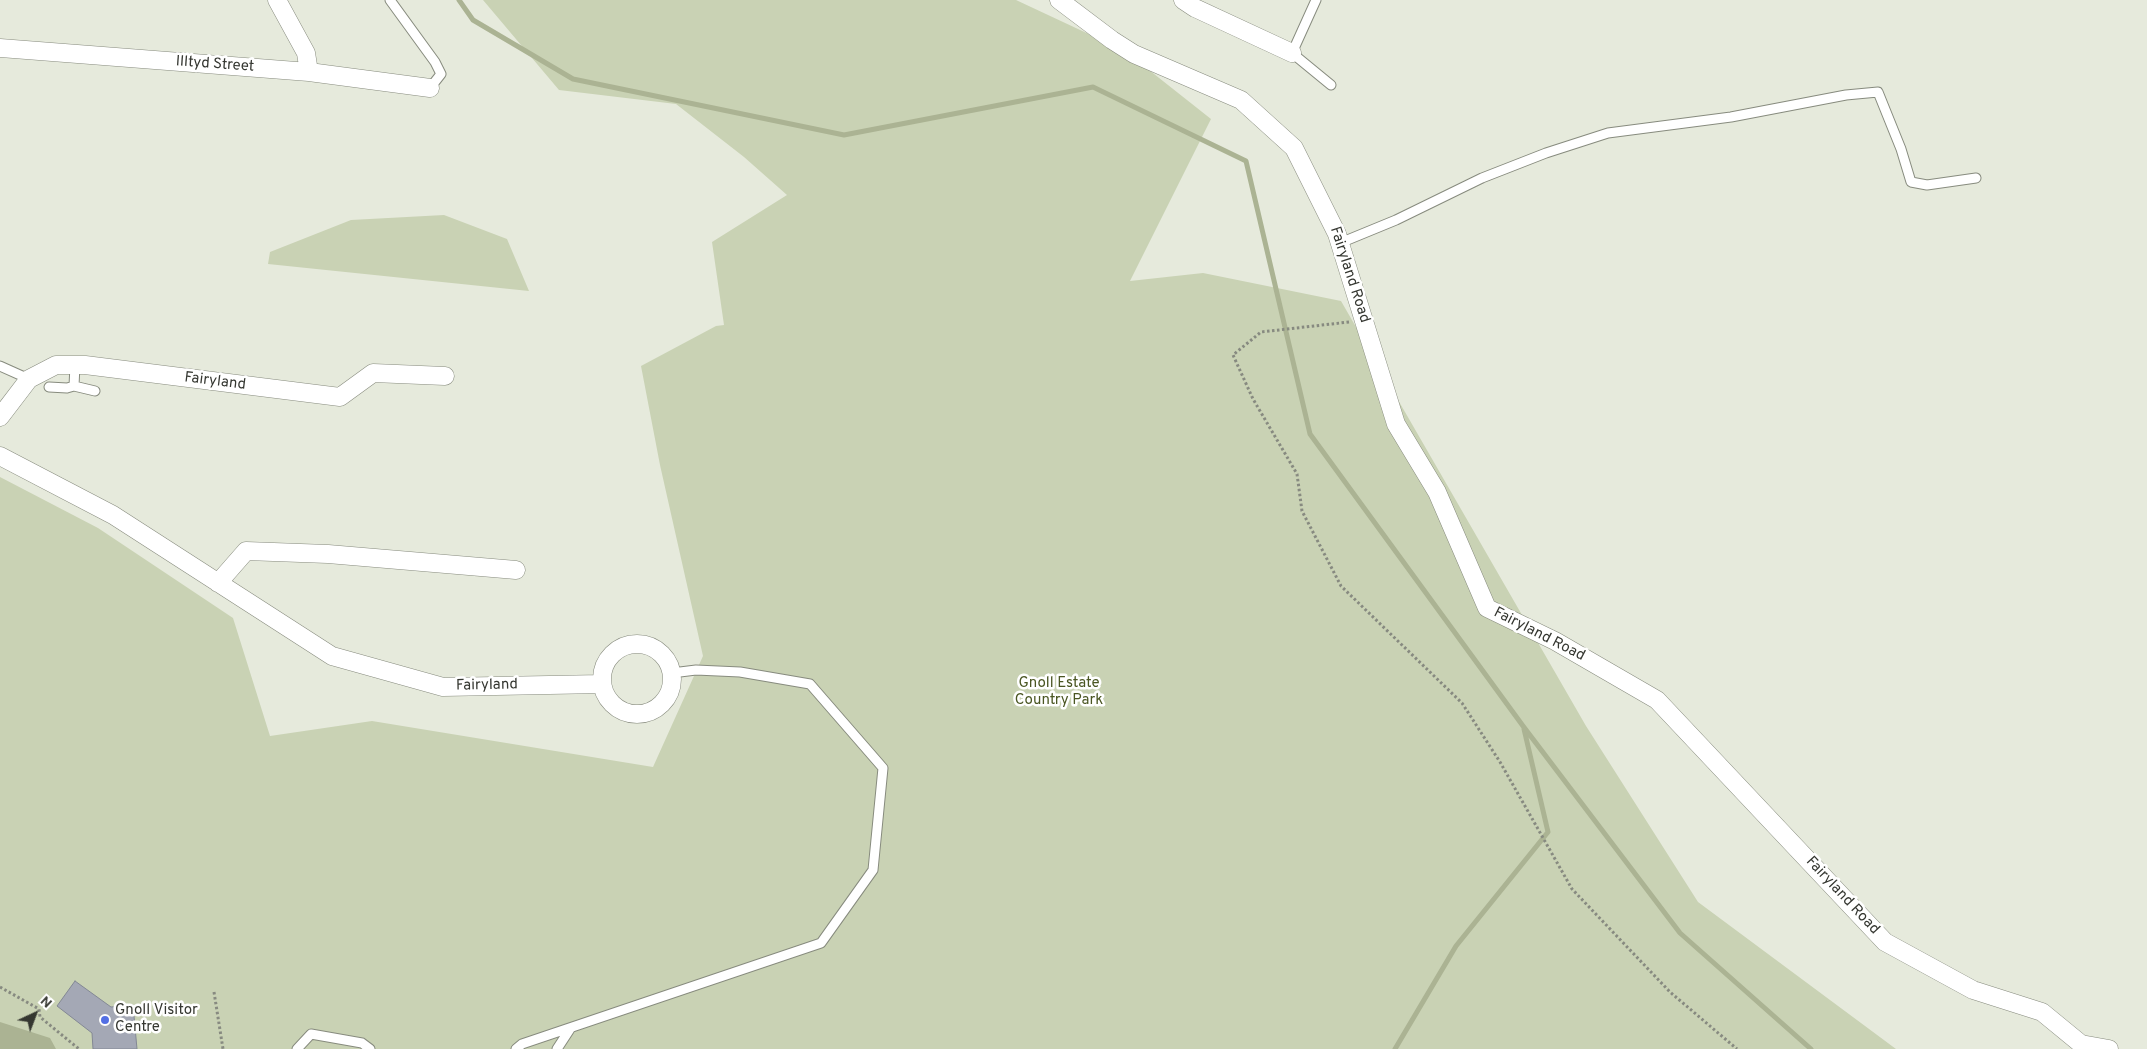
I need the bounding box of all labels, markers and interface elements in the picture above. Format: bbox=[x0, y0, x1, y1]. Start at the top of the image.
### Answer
street label: Illtyd Street bbox=[175, 53, 255, 77]
street label: Fairyland Road bbox=[1325, 225, 1373, 325]
street label: Fairyland bbox=[183, 369, 247, 395]
street label: Fairyland Road bbox=[1490, 604, 1588, 666]
park label: Gnoll Estate Country Park bbox=[1015, 675, 1103, 710]
street label: Fairyland bbox=[456, 676, 518, 696]
street label: Fairyland Road bbox=[1801, 853, 1883, 939]
north arrow bbox=[10, 989, 60, 1039]
text: N bbox=[36, 993, 55, 1012]
place label: Gnoll Visitor Centre bbox=[115, 1002, 198, 1037]
marker: Gnoll Visitor Centre bbox=[99, 1014, 111, 1026]

